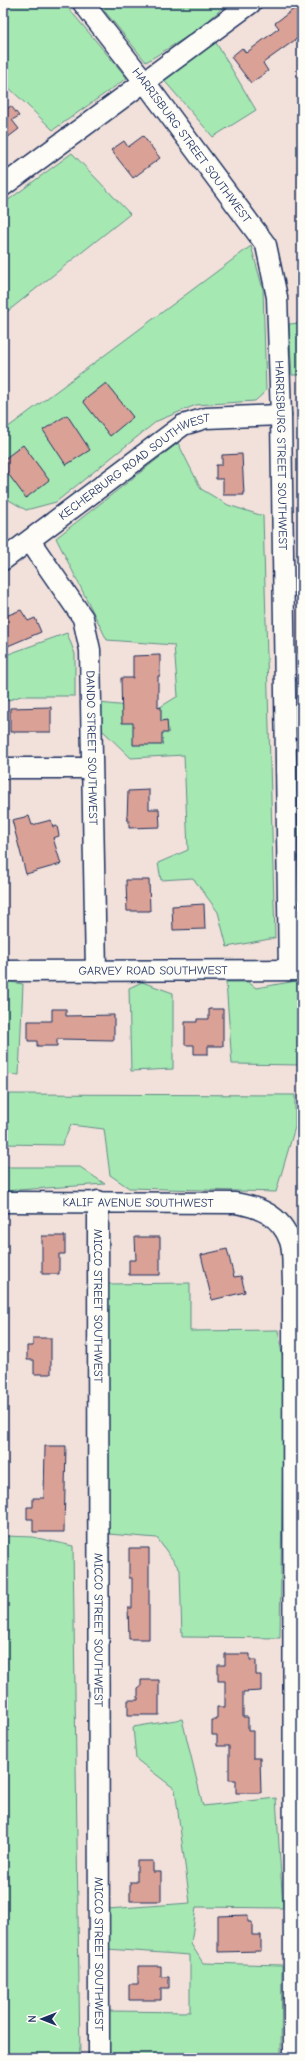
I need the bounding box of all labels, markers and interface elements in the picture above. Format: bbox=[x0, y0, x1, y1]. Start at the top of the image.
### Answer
street label: HARRISBURG STREET SOUTHWEST bbox=[129, 65, 254, 226]
street label: HARRISBURG STREET SOUTHWEST bbox=[272, 360, 290, 551]
street label: KECHERBURG ROAD SOUTHWEST bbox=[56, 411, 211, 523]
street label: DANDO STREET SOUTHWEST bbox=[83, 670, 100, 826]
street label: GARVEY ROAD SOUTHWEST bbox=[78, 963, 228, 978]
street label: KALIF AVENUE SOUTHWEST bbox=[62, 1195, 214, 1210]
street label: MICCO STREET SOUTHWEST bbox=[91, 1229, 105, 1384]
street label: MICCO STREET SOUTHWEST bbox=[91, 1553, 106, 1708]
street label: MICCO STREET SOUTHWEST bbox=[92, 1877, 106, 2032]
north arrow bbox=[22, 1999, 62, 2039]
text: N bbox=[26, 2015, 39, 2023]

